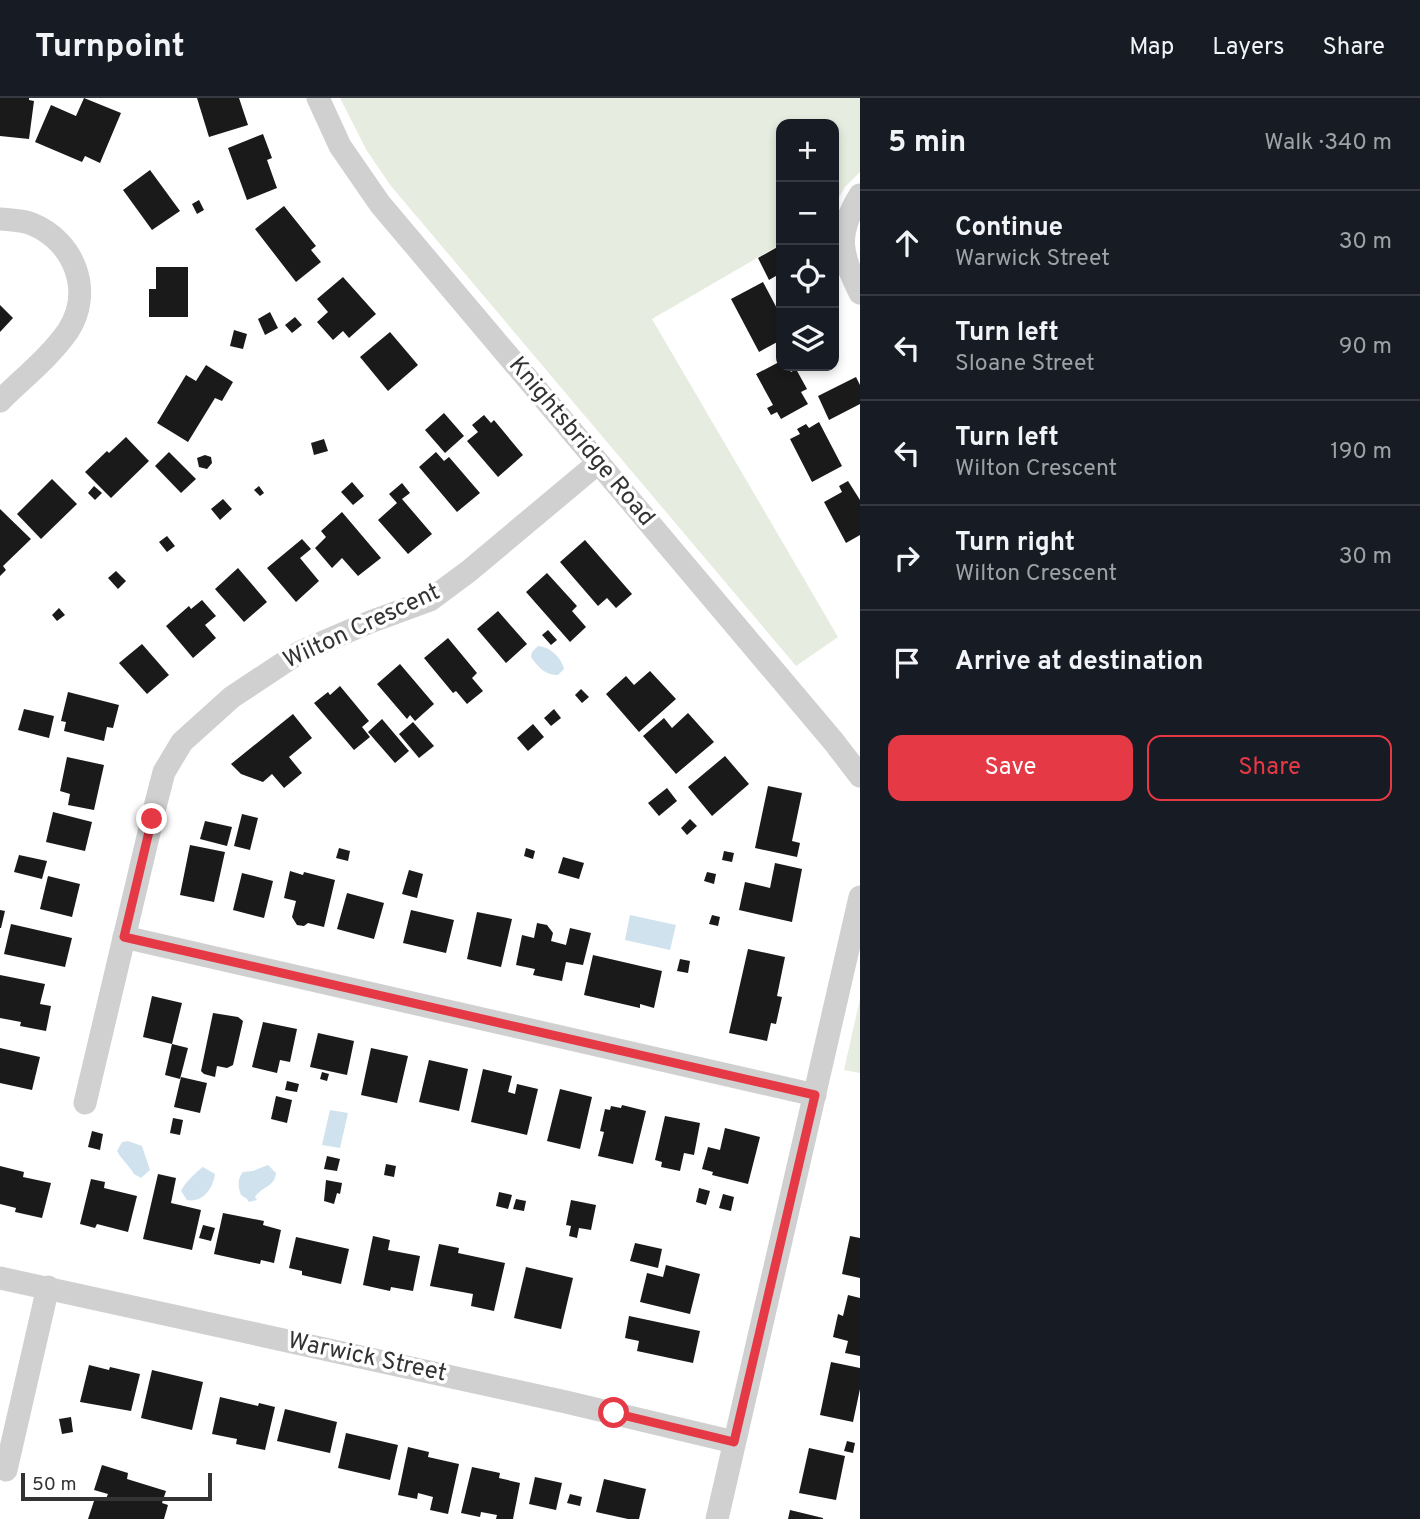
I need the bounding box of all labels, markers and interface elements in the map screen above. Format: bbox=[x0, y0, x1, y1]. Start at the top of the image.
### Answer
text: Turnpoint bbox=[35, 27, 185, 69]
text: Map bbox=[1129, 33, 1174, 63]
text: Layers bbox=[1212, 33, 1284, 63]
text: Share bbox=[1322, 33, 1385, 63]
map controls bbox=[776, 119, 839, 371]
button: + bbox=[776, 119, 839, 182]
text: 5 min bbox=[888, 125, 966, 162]
text: Walk · 340 m bbox=[1264, 129, 1392, 158]
button: − bbox=[776, 182, 839, 245]
text: Continue bbox=[955, 212, 1063, 245]
icon: ahead bbox=[888, 224, 926, 262]
text: 30 m bbox=[1339, 228, 1392, 257]
button: locate bbox=[776, 245, 839, 308]
text: Warwick Street bbox=[955, 245, 1110, 274]
button: layers bbox=[776, 308, 839, 371]
text: Turn left bbox=[955, 317, 1059, 350]
icon: left bbox=[888, 329, 926, 367]
text: 90 m bbox=[1339, 333, 1392, 362]
text: Sloane Street bbox=[955, 350, 1095, 379]
street label: Knightsbridge Road bbox=[501, 351, 661, 533]
text: Turn left bbox=[955, 422, 1059, 455]
icon: left bbox=[888, 434, 926, 472]
text: 190 m bbox=[1330, 438, 1392, 467]
text: Wilton Crescent bbox=[955, 455, 1117, 484]
text: Turn right bbox=[955, 527, 1075, 560]
icon: right bbox=[888, 539, 926, 577]
text: 30 m bbox=[1339, 543, 1392, 572]
text: Wilton Crescent bbox=[955, 560, 1117, 589]
street label: Wilton Crescent bbox=[279, 578, 445, 676]
icon: arrive bbox=[888, 644, 926, 682]
text: Arrive at destination bbox=[955, 646, 1203, 679]
button: Save bbox=[888, 735, 1133, 801]
button: Share bbox=[1147, 735, 1392, 801]
route end bbox=[136, 803, 167, 834]
street label: Warwick Street bbox=[285, 1327, 449, 1389]
route start bbox=[598, 1397, 629, 1428]
scale bar bbox=[21, 1470, 212, 1502]
text: 50 m bbox=[32, 1473, 77, 1497]

